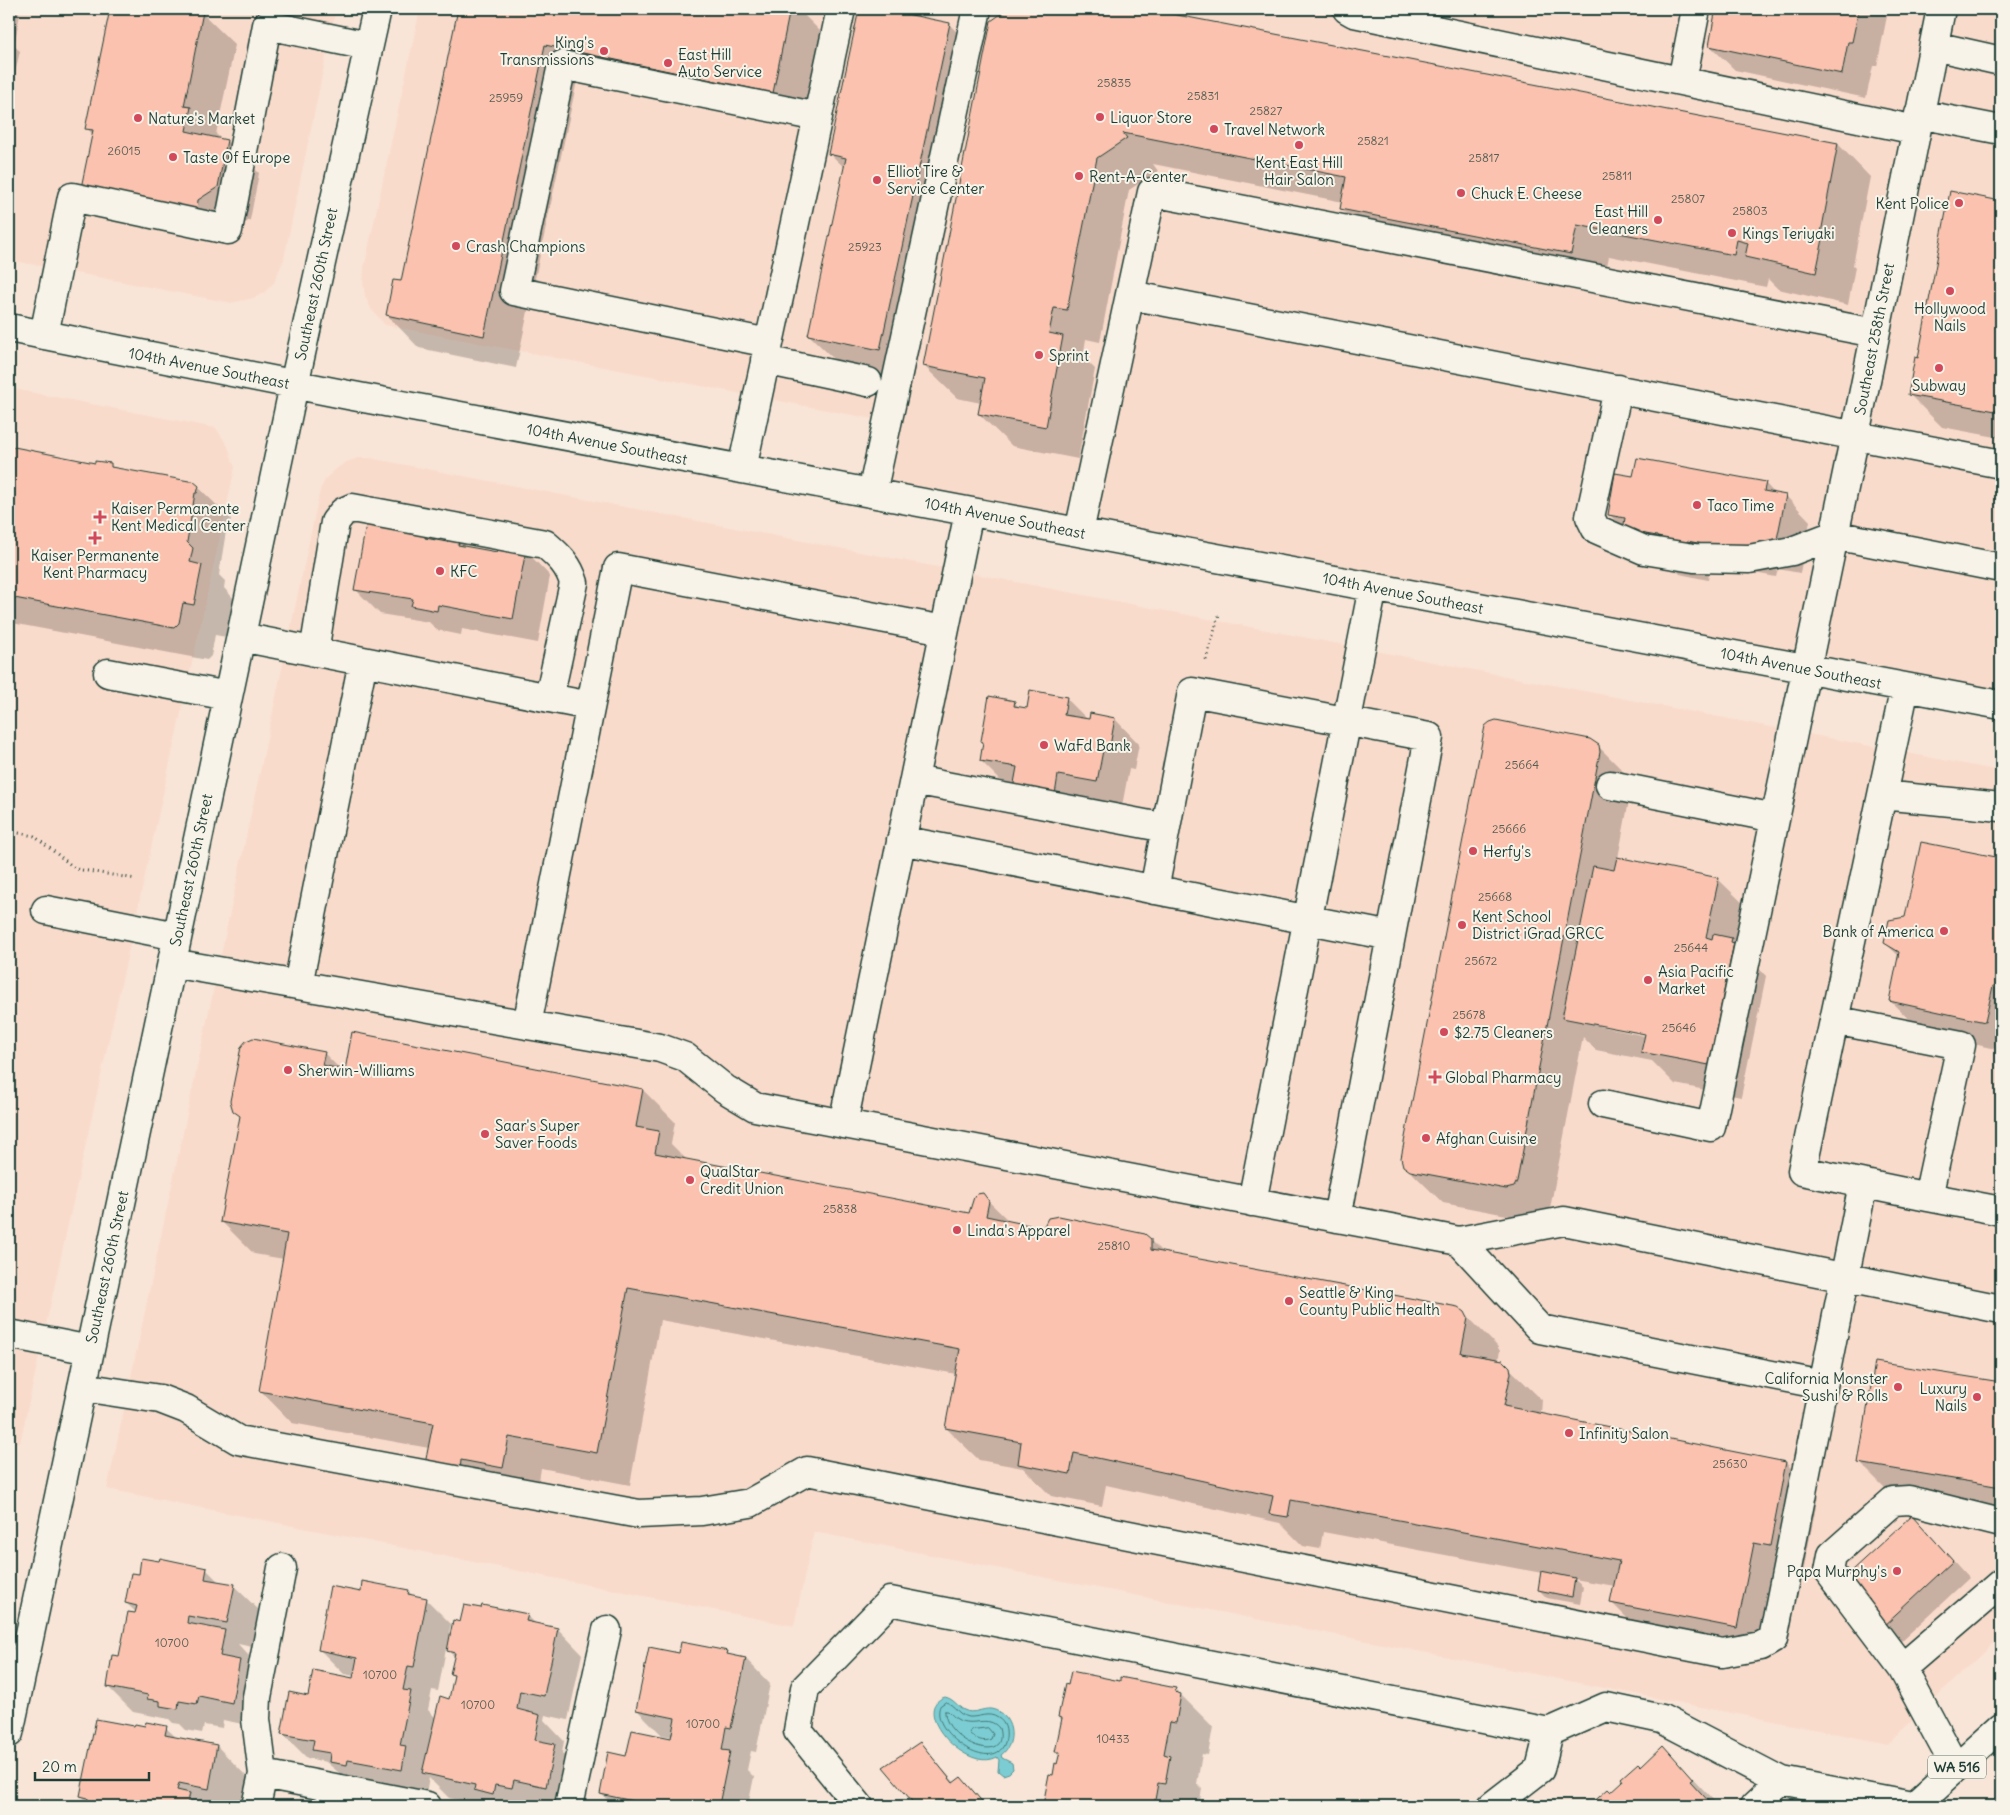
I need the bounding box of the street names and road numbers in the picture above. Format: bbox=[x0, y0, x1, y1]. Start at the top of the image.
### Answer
street label: Southeast 260th Street bbox=[291, 206, 341, 362]
street label: Southeast 258th Street bbox=[1850, 262, 1898, 416]
street label: 104th Avenue Southeast bbox=[127, 343, 291, 393]
street label: 104th Avenue Southeast bbox=[525, 419, 689, 469]
street label: 104th Avenue Southeast bbox=[923, 493, 1087, 543]
street label: 104th Avenue Southeast bbox=[1321, 568, 1485, 618]
street label: 104th Avenue Southeast bbox=[1719, 643, 1883, 693]
street label: Southeast 260th Street bbox=[166, 792, 216, 948]
street label: Southeast 260th Street bbox=[82, 1189, 132, 1345]
road number: WA 516 bbox=[1928, 1755, 1986, 1778]

